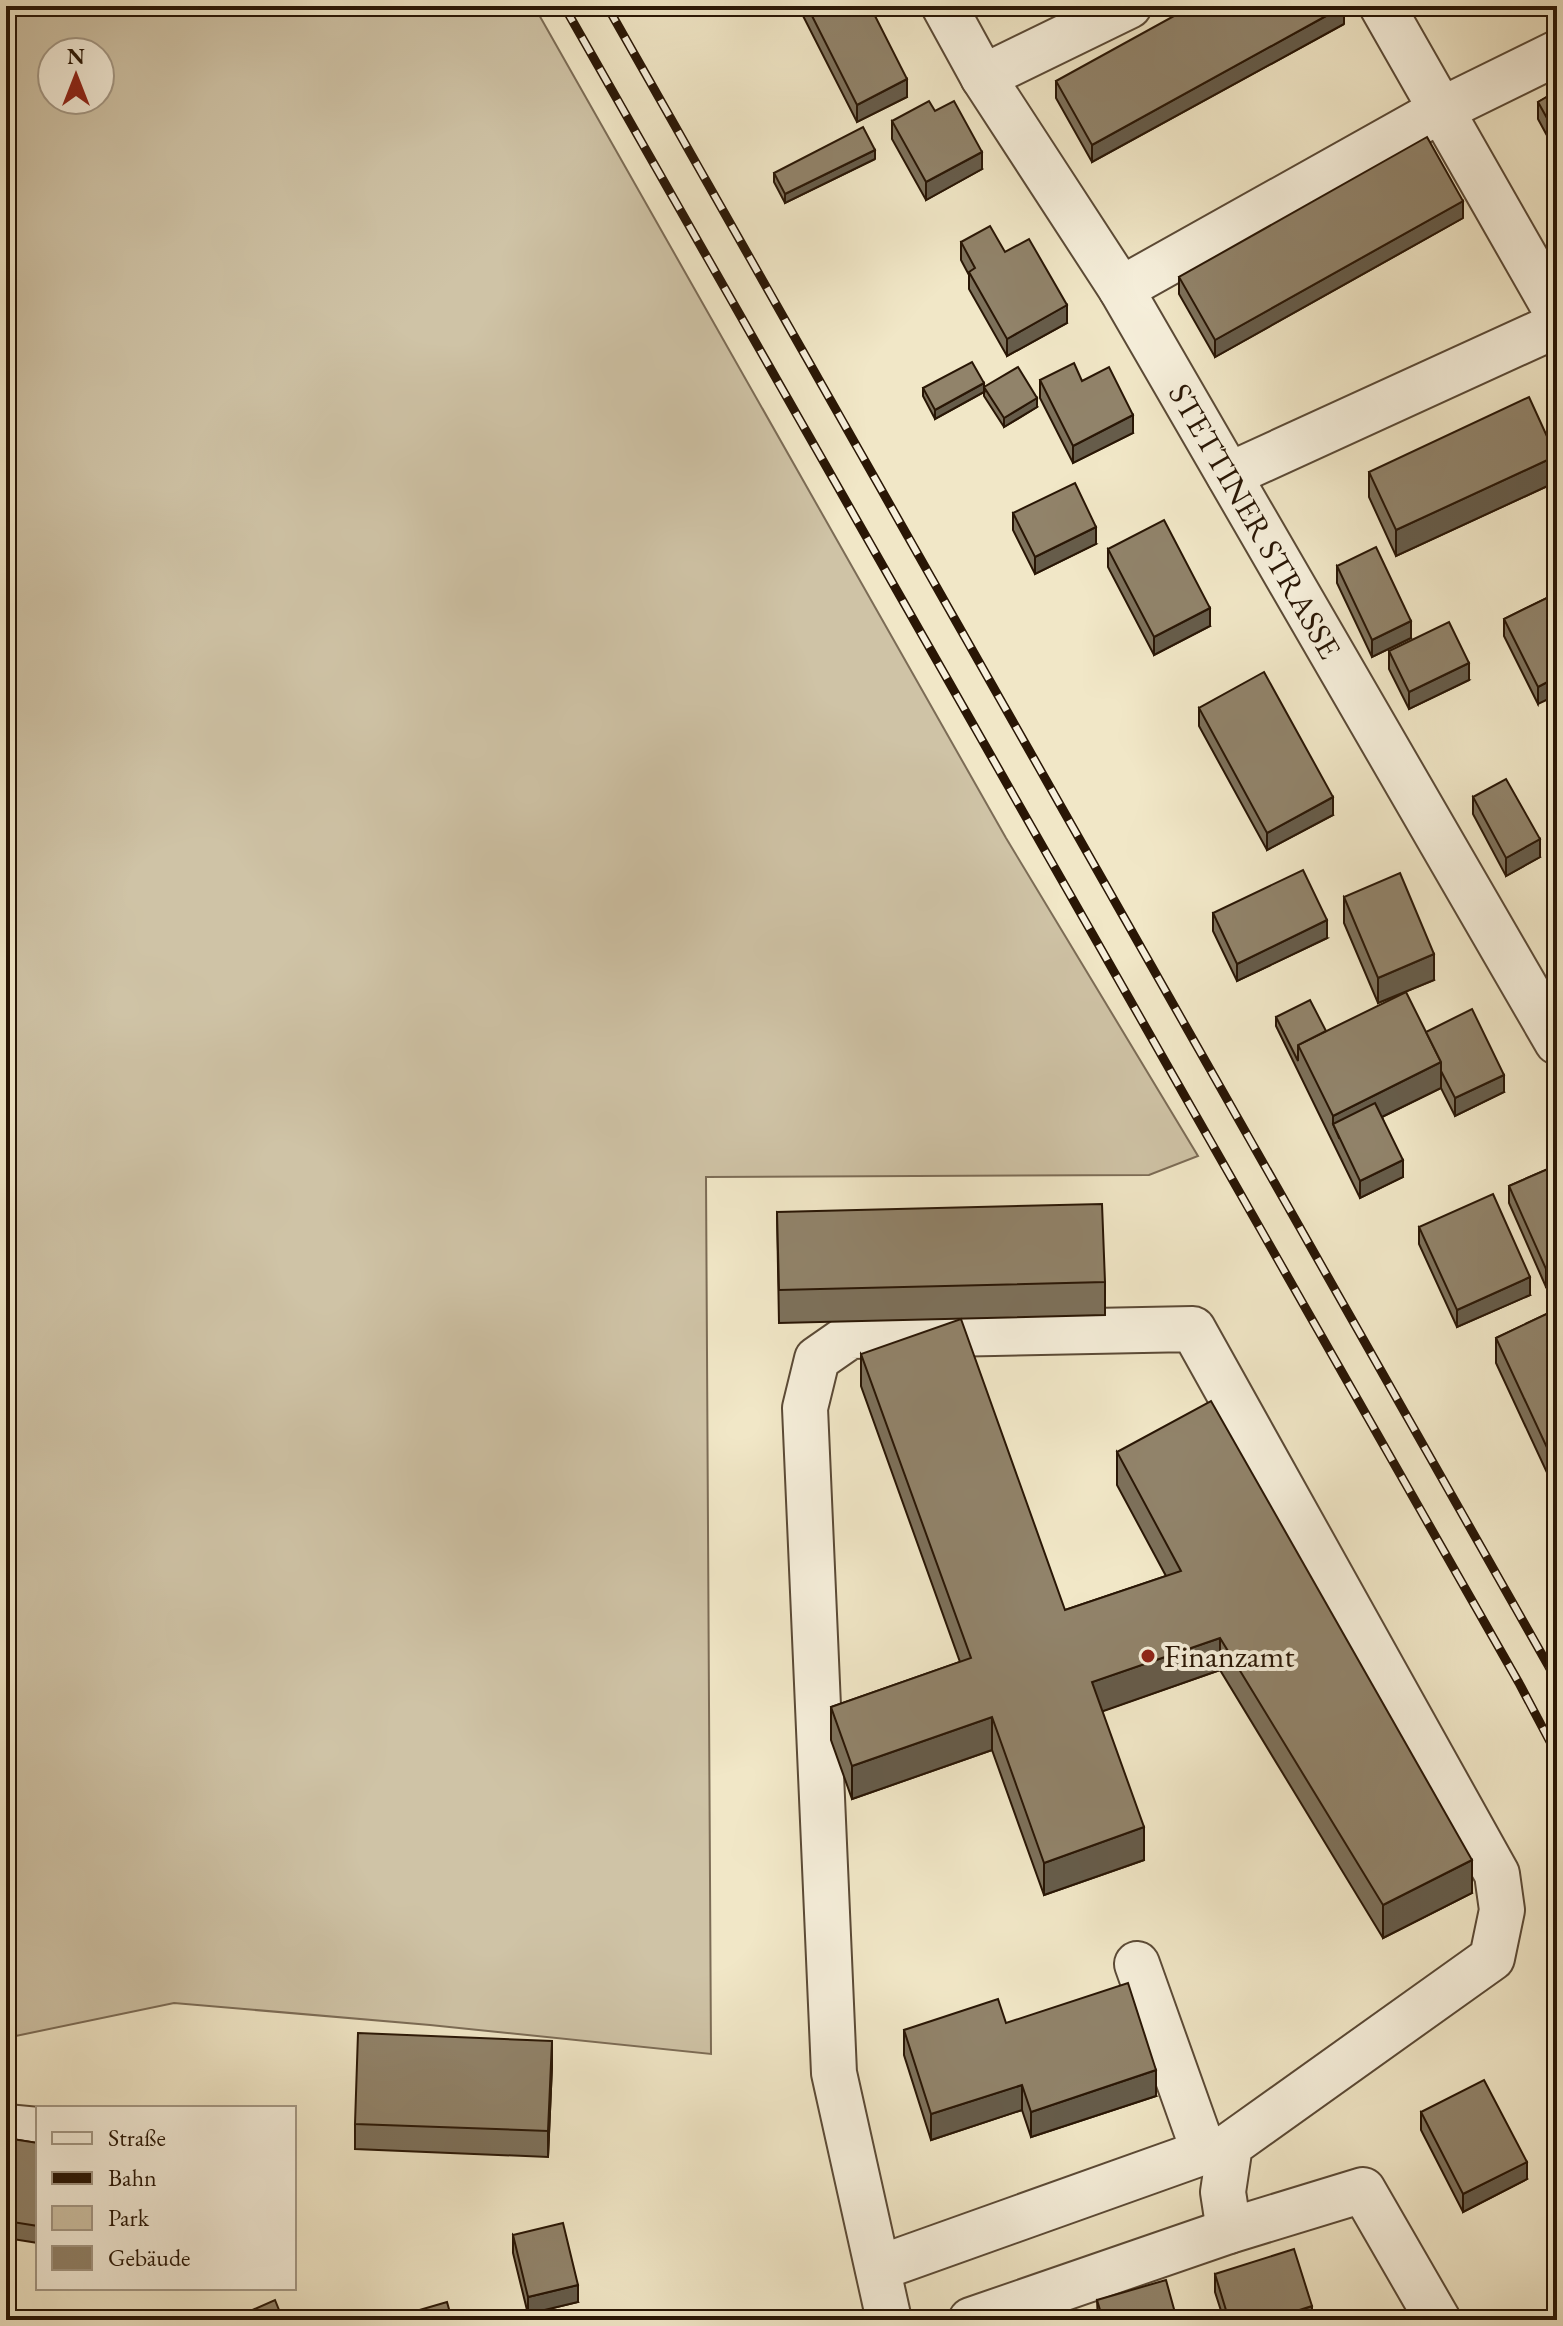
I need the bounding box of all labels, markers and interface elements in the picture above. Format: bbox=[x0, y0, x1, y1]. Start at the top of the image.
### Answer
north arrow bbox=[36, 36, 116, 116]
text: N bbox=[67, 42, 85, 71]
street label: STETTINER STRASSE bbox=[1159, 376, 1351, 666]
place label: Finanzamt bbox=[1164, 1635, 1295, 1677]
marker: Finanzamt bbox=[1139, 1647, 1157, 1665]
legend bbox=[36, 2106, 296, 2290]
text: Straße bbox=[108, 2122, 166, 2153]
text: Bahn bbox=[108, 2162, 157, 2193]
text: Park bbox=[108, 2202, 150, 2233]
text: Gebäude bbox=[108, 2242, 190, 2273]

